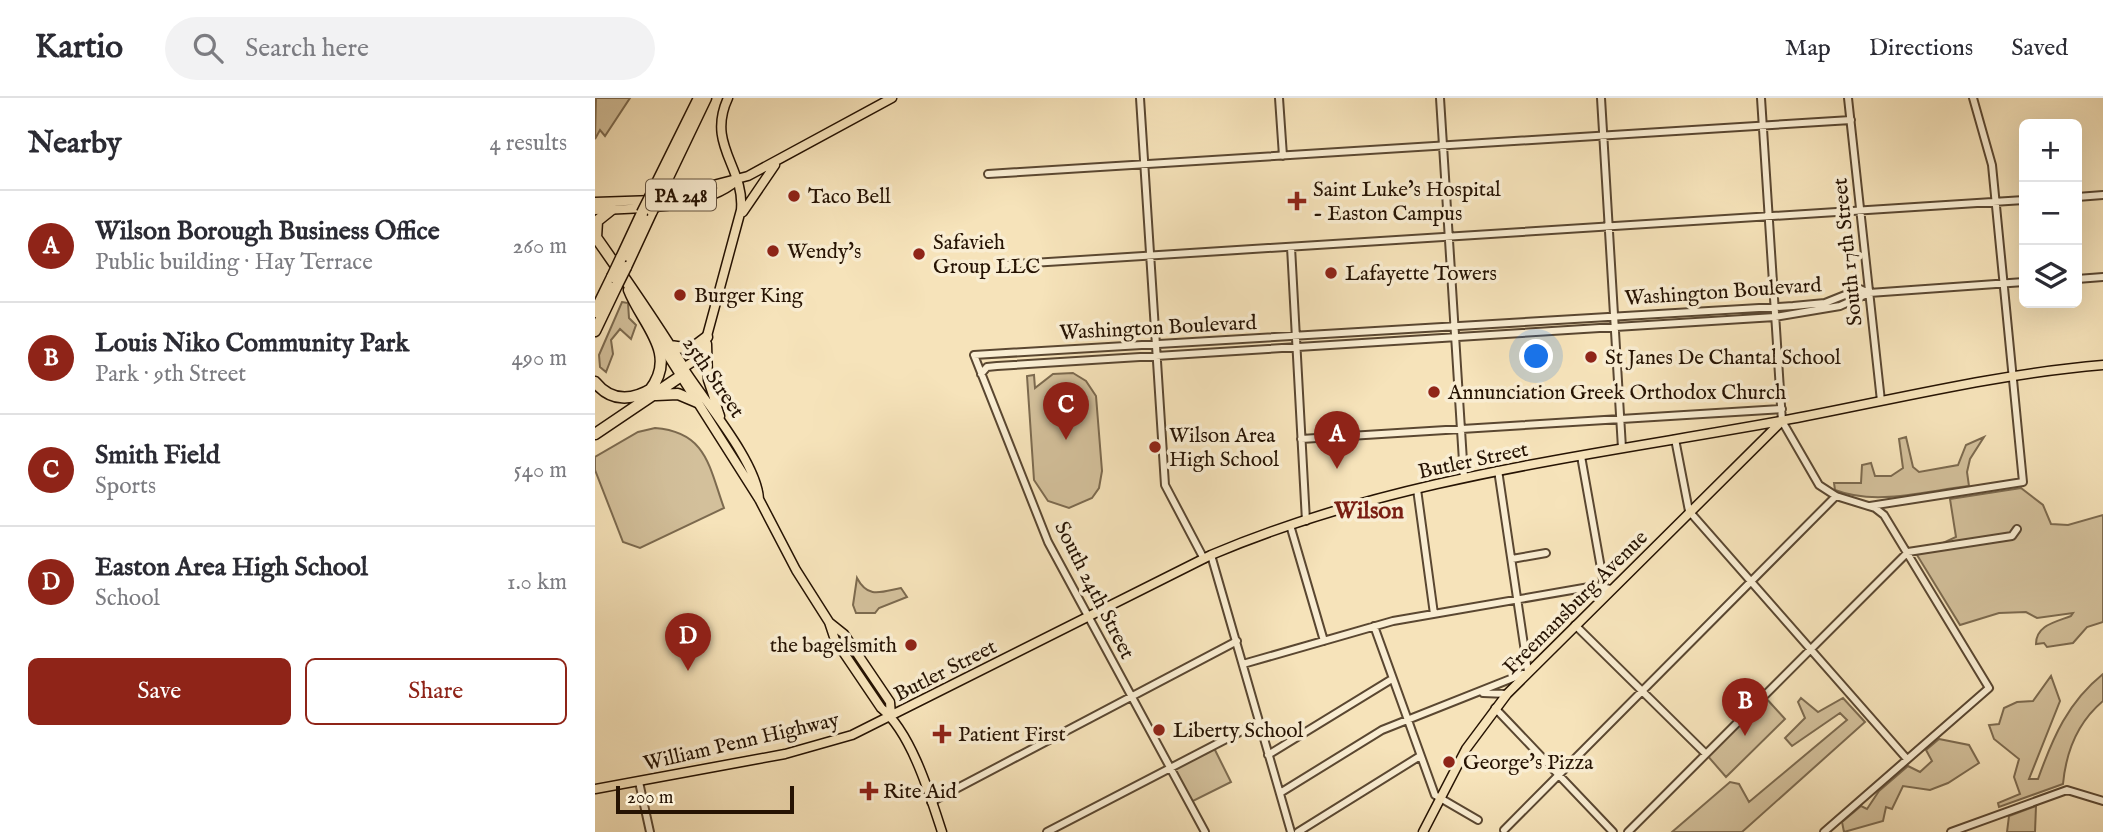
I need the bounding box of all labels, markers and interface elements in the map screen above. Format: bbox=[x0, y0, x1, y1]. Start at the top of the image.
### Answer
search box bbox=[165, 17, 655, 80]
text: Kartio bbox=[35, 27, 123, 69]
icon: search bbox=[189, 29, 227, 67]
text: Search here bbox=[245, 32, 369, 65]
text: Map bbox=[1785, 33, 1831, 64]
text: Directions bbox=[1869, 33, 1973, 64]
text: Saved bbox=[2011, 33, 2068, 64]
map controls bbox=[2019, 119, 2082, 308]
button: + bbox=[2019, 119, 2082, 182]
text: Nearby bbox=[28, 125, 121, 163]
text: 4 results bbox=[489, 129, 567, 158]
place label: Saint Luke's Hospital - Easton Campus bbox=[1313, 177, 1501, 228]
street label: South 17th Street bbox=[1827, 177, 1870, 327]
road number: PA 248 bbox=[646, 180, 716, 211]
button: − bbox=[2019, 182, 2082, 245]
place label: Taco Bell bbox=[808, 184, 891, 211]
marker: Taco Bell bbox=[786, 188, 802, 204]
marker: Saint Luke's Hospital - Easton Campus bbox=[1287, 191, 1307, 211]
text: Wilson Borough Business Office bbox=[95, 215, 440, 248]
place label: Safavieh Group LLC bbox=[933, 230, 1040, 281]
text: A bbox=[43, 232, 59, 261]
text: 260 m bbox=[512, 232, 567, 261]
place label: Wendy's bbox=[787, 239, 861, 266]
marker: Wendy's bbox=[765, 243, 781, 259]
button: layers bbox=[2019, 245, 2082, 308]
marker: Safavieh Group LLC bbox=[911, 246, 927, 262]
text: Public building · Hay Terrace bbox=[95, 248, 373, 277]
place label: Lafayette Towers bbox=[1345, 261, 1497, 288]
marker: Lafayette Towers bbox=[1323, 265, 1339, 281]
street label: Washington Boulevard bbox=[1624, 272, 1823, 313]
place label: Burger King bbox=[694, 283, 804, 310]
marker: Burger King bbox=[672, 287, 688, 303]
street label: Washington Boulevard bbox=[1059, 310, 1258, 347]
text: Louis Niko Community Park bbox=[95, 327, 409, 360]
street label: 25th Street bbox=[676, 332, 750, 424]
your location bbox=[1519, 339, 1553, 373]
text: B bbox=[43, 344, 59, 373]
text: 490 m bbox=[512, 344, 567, 373]
place label: St Janes De Chantal School bbox=[1605, 345, 1841, 372]
marker: St Janes De Chantal School bbox=[1583, 349, 1599, 365]
text: Park · 9th Street bbox=[95, 360, 246, 389]
place label: Annunciation Greek Orthodox Church bbox=[1447, 380, 1786, 407]
pin: C bbox=[1043, 382, 1089, 440]
marker: Annunciation Greek Orthodox Church bbox=[1426, 384, 1442, 400]
pin: A bbox=[1314, 411, 1360, 469]
place label: Wilson Area High School bbox=[1169, 423, 1279, 474]
street label: Butler Street bbox=[1416, 437, 1531, 486]
text: Smith Field bbox=[95, 439, 220, 472]
marker: Wilson Area High School bbox=[1147, 439, 1163, 455]
text: C bbox=[43, 456, 59, 485]
text: 540 m bbox=[513, 456, 567, 485]
text: Sports bbox=[95, 472, 156, 501]
district label: Wilson bbox=[1333, 496, 1404, 527]
street label: South 24th Street bbox=[1047, 517, 1140, 664]
street label: Freemansburg Avenue bbox=[1498, 525, 1654, 681]
text: Easton Area High School bbox=[95, 551, 368, 584]
text: D bbox=[42, 568, 60, 597]
text: 1.0 km bbox=[507, 568, 567, 597]
text: School bbox=[95, 584, 160, 613]
pin: D bbox=[665, 613, 711, 671]
place label: the bagelsmith bbox=[770, 633, 897, 660]
street label: Butler Street bbox=[890, 634, 1002, 709]
marker: the bagelsmith bbox=[903, 637, 919, 653]
button: Save bbox=[28, 658, 291, 725]
button: Share bbox=[305, 658, 567, 725]
pin: B bbox=[1722, 678, 1768, 736]
street label: William Penn Highway bbox=[641, 707, 842, 778]
place label: Liberty School bbox=[1173, 718, 1304, 745]
place label: Patient First bbox=[958, 722, 1066, 749]
marker: Liberty School bbox=[1151, 722, 1167, 738]
marker: Patient First bbox=[932, 724, 952, 744]
place label: George's Pizza bbox=[1463, 750, 1594, 777]
marker: George's Pizza bbox=[1441, 754, 1457, 770]
place label: Rite Aid bbox=[883, 779, 958, 806]
scale bar bbox=[616, 783, 795, 815]
marker: Rite Aid bbox=[861, 783, 877, 799]
text: 200 m bbox=[627, 786, 673, 810]

